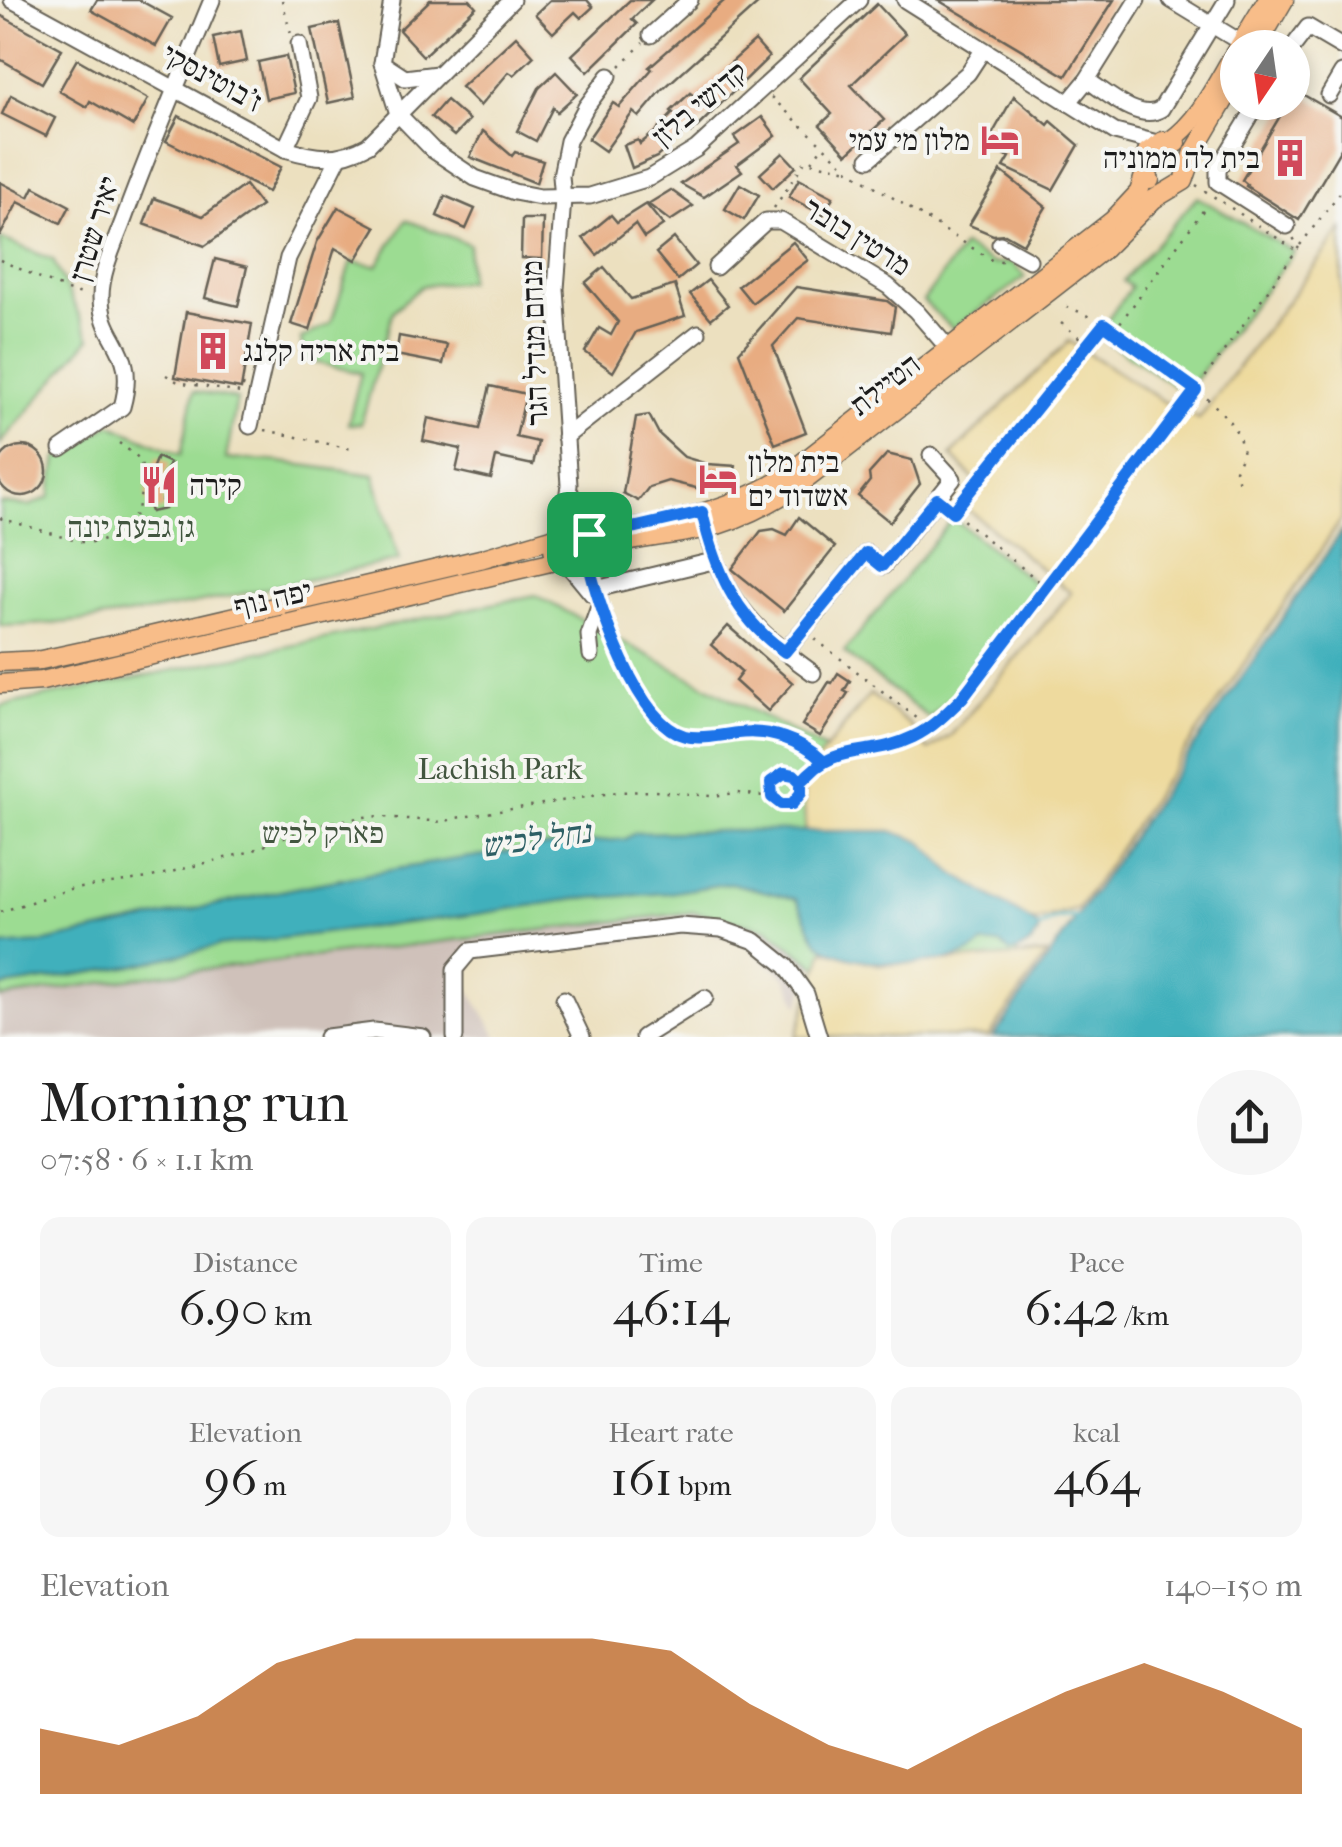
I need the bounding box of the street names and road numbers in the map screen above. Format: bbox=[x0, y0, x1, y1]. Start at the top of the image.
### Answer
street label: ז'בוטינסקי bbox=[156, 36, 268, 120]
street label: קדושי בלזן bbox=[645, 54, 755, 154]
street label: יאיר שטרן bbox=[63, 172, 127, 286]
street label: מרטין בובר bbox=[797, 191, 917, 283]
street label: מנחם מנדל הגר bbox=[515, 259, 555, 427]
street label: הטיילת bbox=[843, 347, 927, 423]
street label: יפה נוף bbox=[231, 573, 315, 625]

